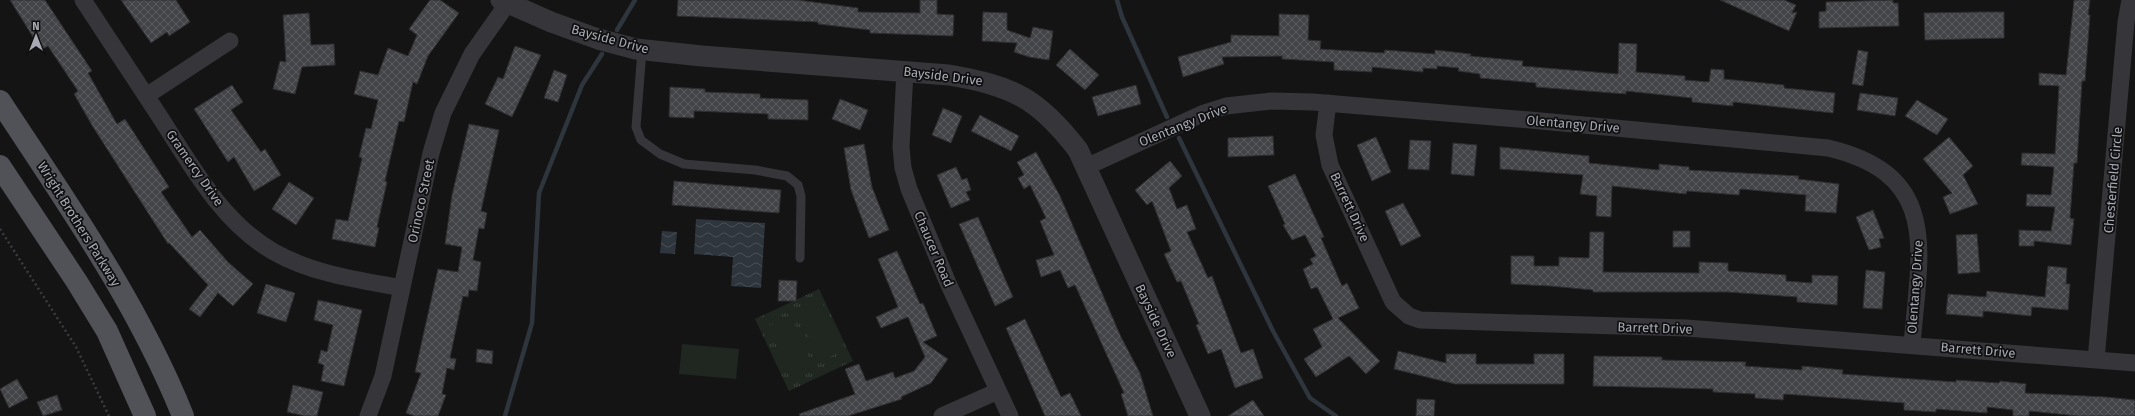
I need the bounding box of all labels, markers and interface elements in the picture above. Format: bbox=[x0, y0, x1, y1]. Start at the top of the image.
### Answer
north arrow bbox=[16, 16, 56, 56]
text: N bbox=[32, 20, 40, 33]
street label: Bayside Drive bbox=[570, 21, 650, 57]
street label: Bayside Drive bbox=[903, 64, 983, 88]
street label: Olentangy Drive bbox=[1137, 100, 1229, 150]
street label: Olentangy Drive bbox=[1526, 112, 1620, 136]
street label: Chesterfield Circle bbox=[2101, 126, 2125, 234]
street label: Gramercy Drive bbox=[163, 127, 227, 209]
street label: Orinoco Street bbox=[405, 157, 437, 244]
street label: Wright Brothers Parkway bbox=[35, 159, 124, 289]
street label: Barrett Drive bbox=[1327, 170, 1373, 244]
street label: Chaucer Road bbox=[911, 209, 957, 289]
street label: Olentangy Drive bbox=[1904, 240, 1926, 334]
street label: Bayside Drive bbox=[1132, 282, 1180, 360]
street label: Barrett Drive bbox=[1617, 319, 1693, 337]
street label: Barrett Drive bbox=[1940, 339, 2016, 361]

